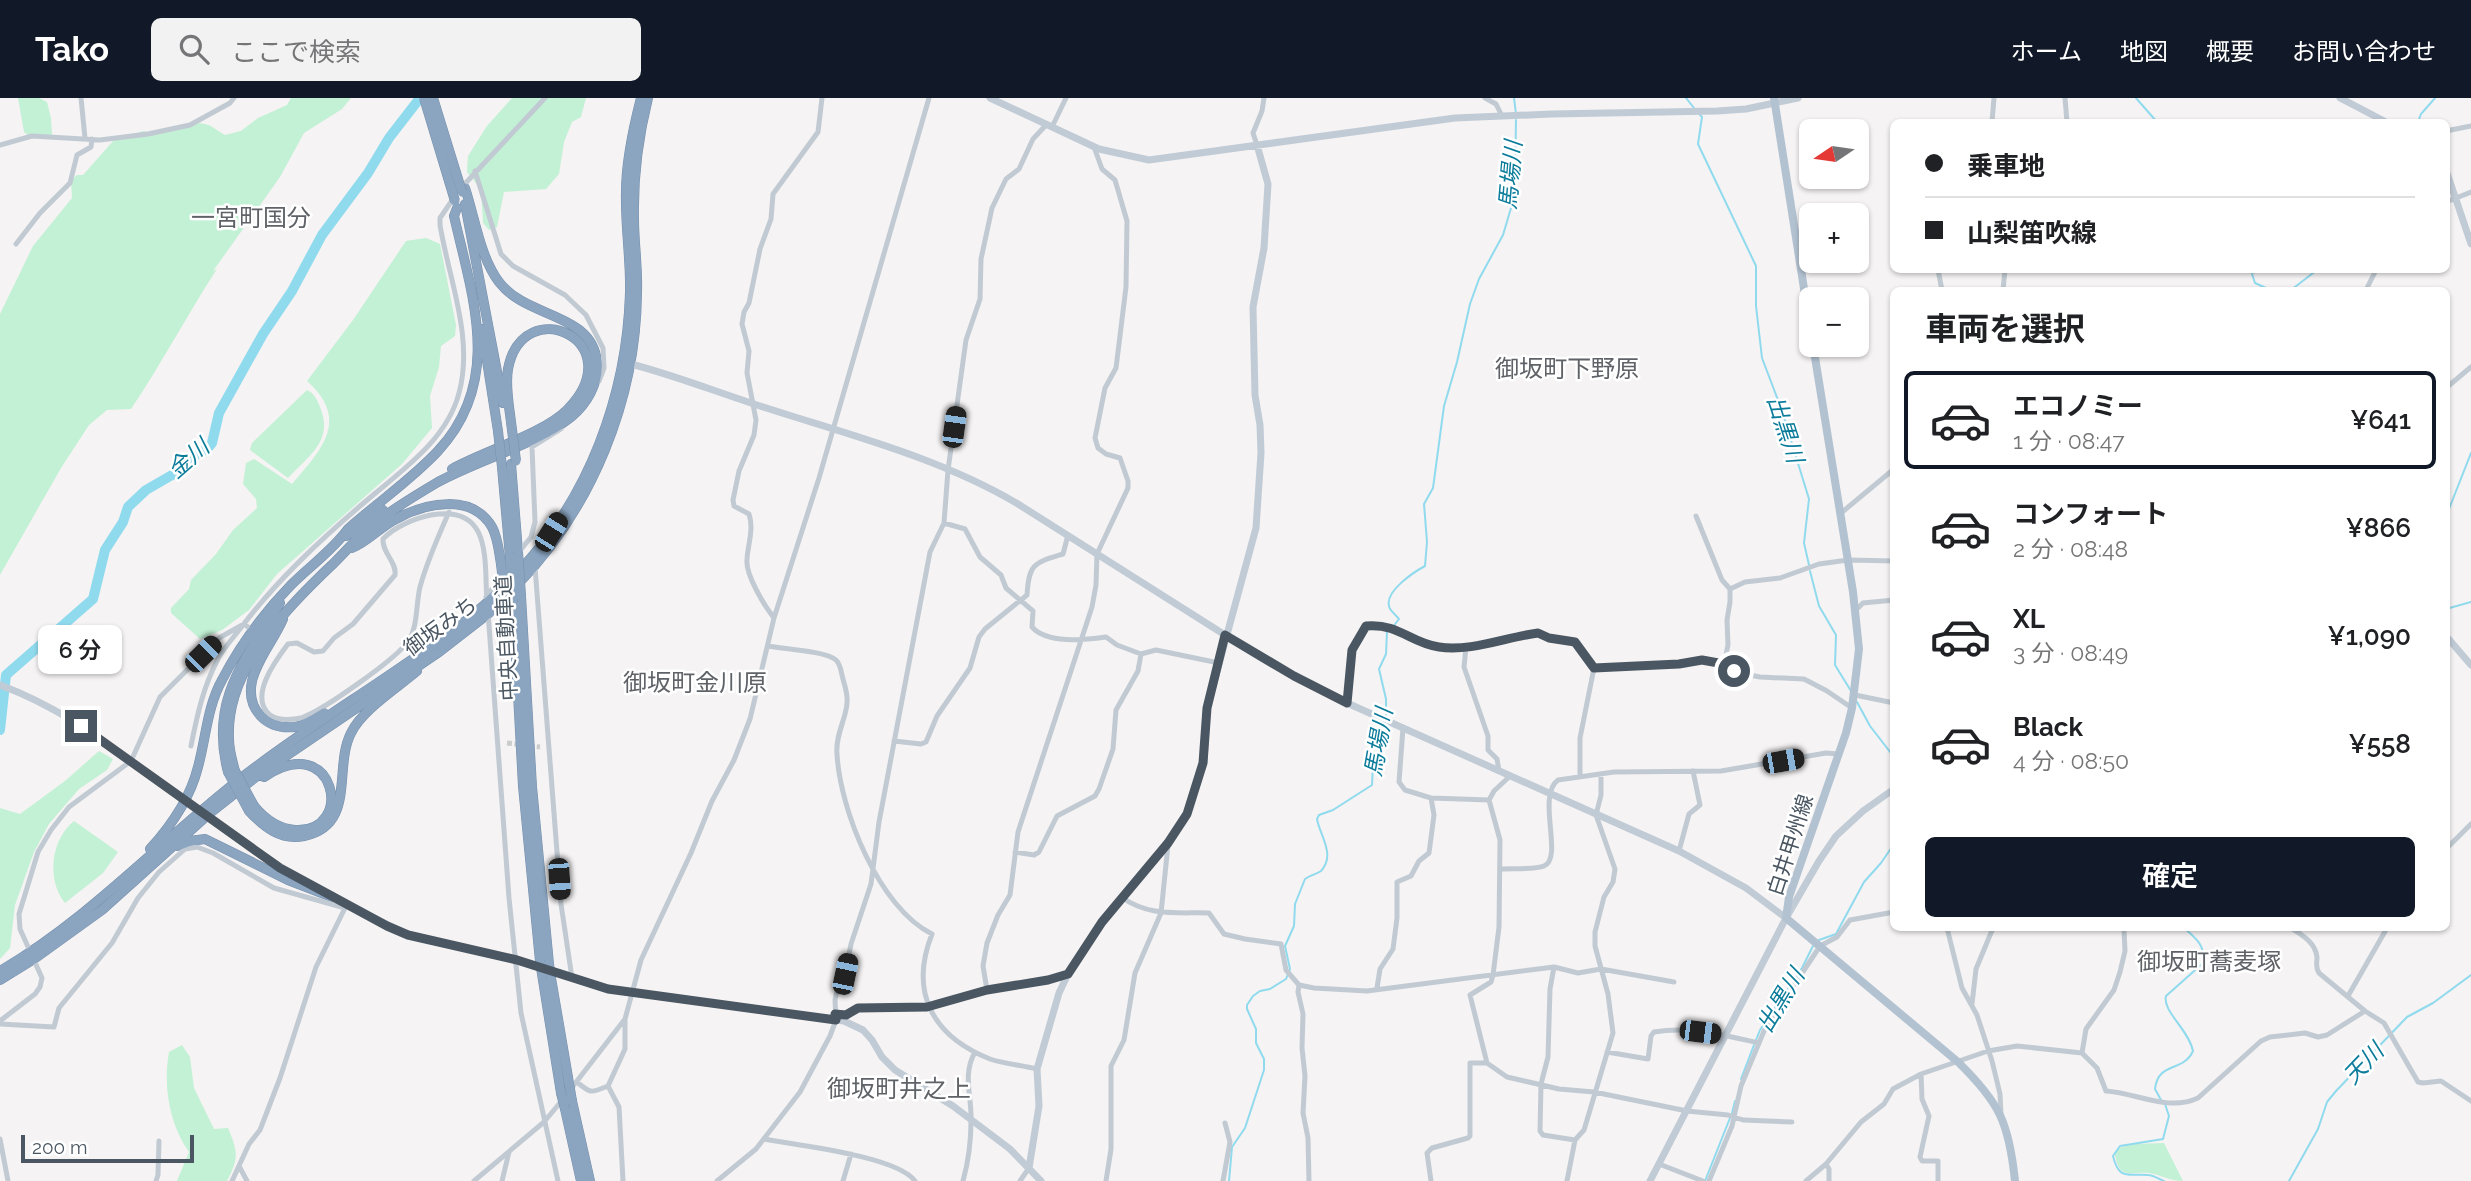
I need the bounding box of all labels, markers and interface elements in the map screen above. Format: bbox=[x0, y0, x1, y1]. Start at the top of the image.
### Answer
search box bbox=[151, 18, 641, 81]
text: Tako bbox=[35, 30, 109, 69]
icon: search bbox=[175, 30, 213, 68]
text: ここで検索 bbox=[231, 37, 361, 67]
text: ホーム bbox=[2011, 37, 2082, 66]
text: 地図 bbox=[2120, 37, 2168, 66]
text: 概要 bbox=[2206, 37, 2254, 66]
text: お問い合わせ bbox=[2292, 37, 2436, 66]
north arrow bbox=[1799, 119, 1869, 189]
map controls bbox=[1799, 119, 1869, 357]
water label: 馬場川 bbox=[1494, 136, 1527, 211]
text: 乗車地 bbox=[1967, 151, 2045, 181]
district label: 一宮町国分 bbox=[191, 203, 311, 232]
button: + bbox=[1799, 203, 1869, 273]
text: 山梨笛吹線 bbox=[1967, 218, 2097, 248]
button: − bbox=[1799, 287, 1869, 357]
text: 車両を選択 bbox=[1925, 310, 2085, 347]
district label: 御坂町下野原 bbox=[1495, 354, 1639, 383]
icon: car bbox=[1929, 389, 1992, 452]
text: エコノミー bbox=[2013, 391, 2143, 421]
water label: 出黒川 bbox=[1762, 392, 1810, 469]
car bbox=[941, 405, 968, 449]
text: ¥641 bbox=[2350, 405, 2411, 435]
text: 1 分 · 08:47 bbox=[2013, 427, 2125, 454]
water label: 金川 bbox=[162, 431, 216, 483]
icon: car bbox=[1929, 497, 1992, 560]
text: コンフォート bbox=[2013, 499, 2168, 529]
car bbox=[531, 509, 572, 555]
text: ¥866 bbox=[2346, 513, 2411, 543]
text: 2 分 · 08:48 bbox=[2013, 535, 2128, 562]
street label: 中央自動車道 bbox=[490, 574, 522, 702]
street label: 御坂みち bbox=[399, 591, 481, 661]
text: XL bbox=[2013, 604, 2045, 634]
icon: car bbox=[1929, 605, 1992, 668]
text: ¥1,090 bbox=[2328, 621, 2411, 651]
callout: 6 分 bbox=[39, 624, 123, 674]
car bbox=[181, 632, 226, 676]
text: 6 分 bbox=[59, 636, 101, 663]
text: 3 分 · 08:49 bbox=[2013, 639, 2128, 666]
route start bbox=[1718, 655, 1750, 687]
district label: 御坂町金川原 bbox=[623, 668, 767, 697]
water label: 馬場川 bbox=[1359, 703, 1398, 778]
route end bbox=[65, 710, 97, 742]
text: Black bbox=[2013, 712, 2083, 742]
icon: car bbox=[1929, 713, 1992, 776]
text: ¥558 bbox=[2349, 729, 2411, 759]
car bbox=[1761, 747, 1806, 775]
text: 4 分 · 08:50 bbox=[2013, 747, 2129, 774]
street label: 白井甲州線 bbox=[1762, 791, 1818, 899]
button: 確定 bbox=[1925, 837, 2415, 917]
car bbox=[548, 857, 571, 901]
district label: 御坂町蕎麦塚 bbox=[2137, 947, 2281, 976]
car bbox=[831, 951, 860, 997]
water label: 出黒川 bbox=[1751, 961, 1811, 1037]
car bbox=[1678, 1019, 1723, 1045]
water label: 天川 bbox=[2337, 1035, 2391, 1089]
district label: 御坂町井之上 bbox=[827, 1074, 971, 1103]
scale bar bbox=[21, 1132, 194, 1164]
text: 200 m bbox=[32, 1136, 87, 1158]

